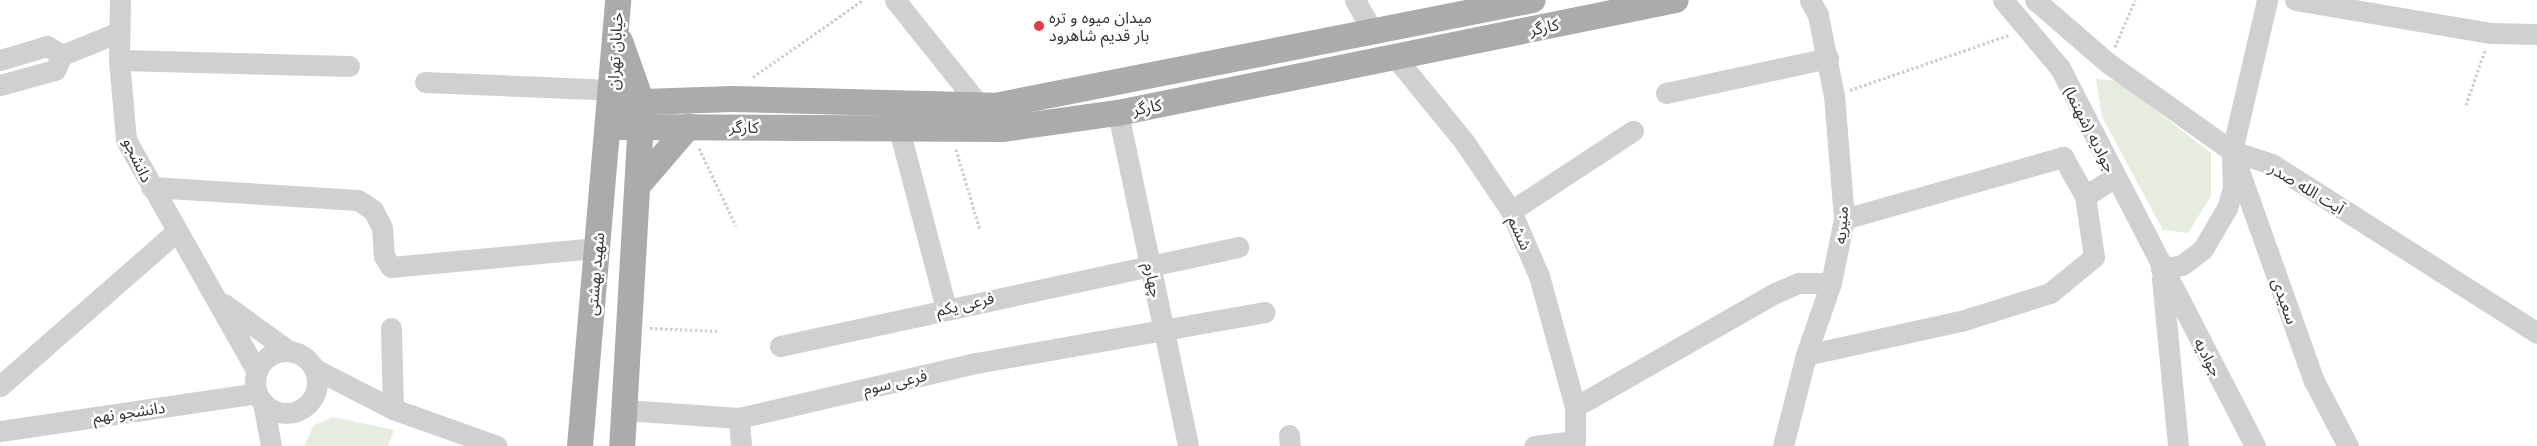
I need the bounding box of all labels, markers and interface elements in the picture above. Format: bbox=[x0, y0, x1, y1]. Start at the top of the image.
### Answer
place label: میدان میوه و تره بار قدیم شاهرود bbox=[1049, 7, 1152, 45]
street label: خیابان تهران bbox=[603, 12, 627, 90]
street label: کارگر bbox=[1528, 15, 1560, 39]
marker: میدان میوه و تره بار قدیم شاهرود bbox=[1033, 20, 1045, 32]
street label: جوادیه (شهنما) bbox=[2060, 83, 2120, 175]
street label: کارگر bbox=[1131, 95, 1163, 119]
street label: کارگر bbox=[729, 117, 759, 137]
street label: دانشجو bbox=[119, 135, 157, 185]
street label: آیت الله صدر bbox=[2266, 158, 2348, 218]
street label: منیریه bbox=[1830, 205, 1852, 245]
street label: ششم bbox=[1504, 213, 1536, 253]
street label: شهید بهشتی bbox=[582, 232, 608, 316]
street label: چهارم bbox=[1140, 261, 1166, 299]
street label: سعیدی bbox=[2268, 275, 2302, 327]
street label: فرعی یکم bbox=[934, 288, 996, 320]
street label: جوادیه bbox=[2190, 334, 2226, 380]
street label: فرعی سوم bbox=[861, 365, 929, 399]
street label: دانشجو نهم bbox=[92, 397, 166, 427]

